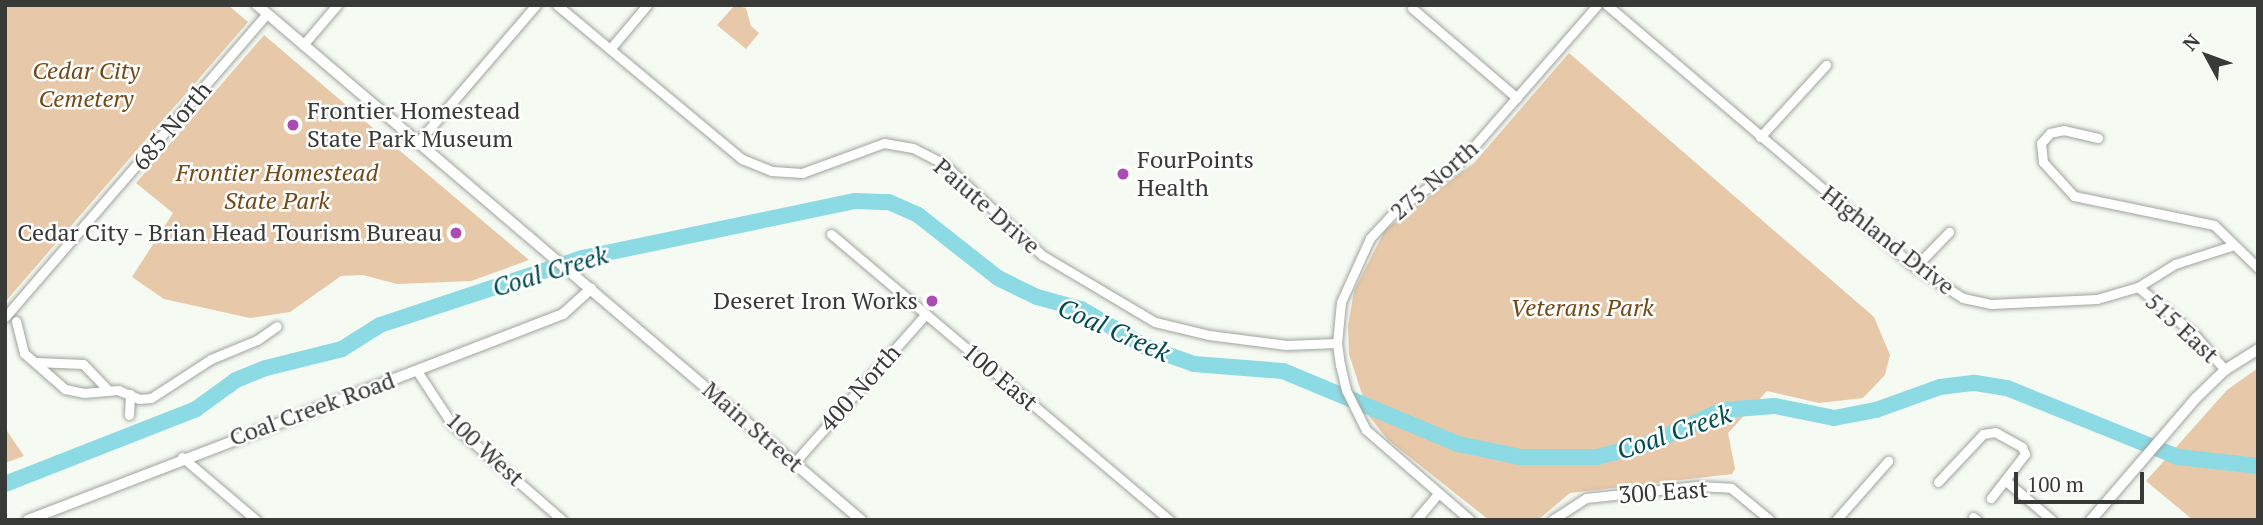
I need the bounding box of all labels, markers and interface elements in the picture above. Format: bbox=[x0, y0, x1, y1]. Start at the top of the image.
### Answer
north arrow bbox=[2172, 21, 2242, 91]
text: N bbox=[2177, 28, 2205, 56]
park label: Cedar City Cemetery bbox=[32, 57, 140, 113]
street label: 685 North bbox=[126, 76, 218, 176]
place label: Frontier Homestead State Park Museum bbox=[307, 97, 520, 153]
marker: Frontier Homestead State Park Museum bbox=[285, 117, 301, 133]
street label: 275 North bbox=[1384, 134, 1484, 226]
place label: FourPoints Health bbox=[1137, 146, 1254, 202]
street label: Paiute Drive bbox=[928, 152, 1046, 260]
park label: Frontier Homestead State Park bbox=[176, 159, 378, 215]
marker: FourPoints Health bbox=[1115, 166, 1131, 182]
street label: Highland Drive bbox=[1816, 179, 1960, 301]
place label: Cedar City - Brian Head Tourism Bureau bbox=[15, 219, 442, 247]
marker: Cedar City - Brian Head Tourism Bureau bbox=[448, 225, 464, 241]
water label: Coal Creek bbox=[488, 239, 612, 303]
place label: Deseret Iron Works bbox=[713, 287, 918, 315]
street label: 515 East bbox=[2139, 287, 2225, 369]
water label: Coal Creek bbox=[1053, 291, 1175, 369]
marker: Deseret Iron Works bbox=[924, 293, 940, 309]
park label: Veterans Park bbox=[1510, 294, 1654, 322]
street label: 100 East bbox=[956, 337, 1044, 417]
street label: 400 North bbox=[813, 339, 907, 437]
street label: Coal Creek Road bbox=[225, 366, 399, 452]
street label: Main Street bbox=[697, 375, 809, 479]
water label: Coal Creek bbox=[1612, 398, 1736, 466]
street label: 100 West bbox=[440, 406, 530, 492]
scale bar bbox=[2018, 458, 2148, 502]
text: 100 m bbox=[2027, 470, 2084, 498]
street label: 300 East bbox=[1617, 475, 1709, 509]

